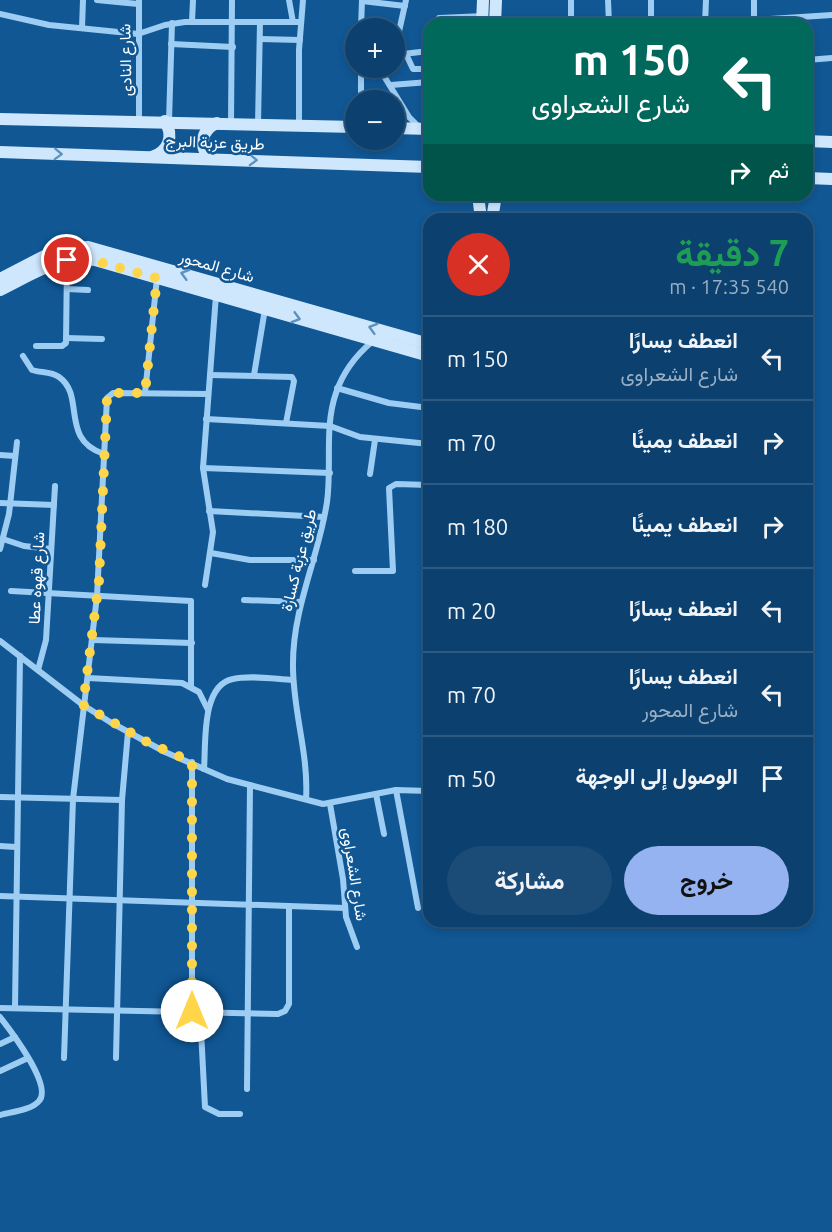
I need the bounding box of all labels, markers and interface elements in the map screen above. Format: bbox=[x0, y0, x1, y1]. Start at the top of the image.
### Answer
map controls bbox=[345, 18, 405, 150]
button: + bbox=[345, 18, 405, 78]
street label: شارع النادى bbox=[115, 23, 138, 96]
text: 150 m bbox=[573, 36, 690, 83]
icon: left bbox=[711, 42, 789, 120]
text: شارع الشعراوى bbox=[531, 88, 690, 118]
button: − bbox=[345, 90, 405, 150]
street label: طريق عزبة البرج bbox=[165, 131, 265, 156]
one-way arrow bbox=[54, 148, 63, 160]
one-way arrow bbox=[249, 154, 258, 167]
icon: right bbox=[723, 156, 756, 189]
text: ثم bbox=[768, 157, 789, 182]
text: 7 دقيقة bbox=[675, 232, 789, 273]
button: close bbox=[447, 233, 510, 296]
pin bbox=[41, 234, 92, 285]
icon: arrive bbox=[50, 243, 83, 276]
street label: شارع المحور bbox=[176, 246, 256, 288]
one-way arrow bbox=[180, 269, 191, 281]
text: 540 m · 17:35 bbox=[669, 275, 789, 298]
one-way arrow bbox=[290, 311, 300, 323]
one-way arrow bbox=[368, 323, 379, 335]
text: انعطف يسارًا bbox=[629, 327, 738, 352]
icon: left bbox=[756, 342, 789, 375]
text: 150 m bbox=[447, 346, 508, 371]
text: شارع الشعراوى bbox=[620, 362, 738, 385]
icon: right bbox=[756, 426, 789, 459]
text: انعطف يمينًا bbox=[631, 427, 738, 452]
text: 70 m bbox=[447, 430, 496, 455]
street label: طريق عزبة كسارة bbox=[277, 507, 321, 614]
icon: right bbox=[756, 510, 789, 543]
text: انعطف يمينًا bbox=[631, 511, 738, 536]
text: 180 m bbox=[447, 514, 508, 539]
street label: شارع قهوه عطا bbox=[25, 531, 50, 625]
icon: left bbox=[756, 594, 789, 627]
text: انعطف يسارًا bbox=[629, 595, 738, 620]
text: 20 m bbox=[447, 598, 496, 623]
text: انعطف يسارًا bbox=[629, 663, 738, 688]
icon: left bbox=[756, 678, 789, 711]
text: 70 m bbox=[447, 682, 496, 707]
text: شارع المحور bbox=[642, 698, 738, 721]
icon: arrive bbox=[756, 762, 789, 795]
text: الوصول إلى الوجهة bbox=[575, 763, 738, 788]
text: 50 m bbox=[447, 766, 496, 791]
street label: شارع الشعراوى bbox=[336, 826, 371, 922]
button: مشاركة bbox=[447, 846, 612, 915]
button: خروج bbox=[624, 846, 789, 915]
position arrow bbox=[160, 979, 224, 1043]

